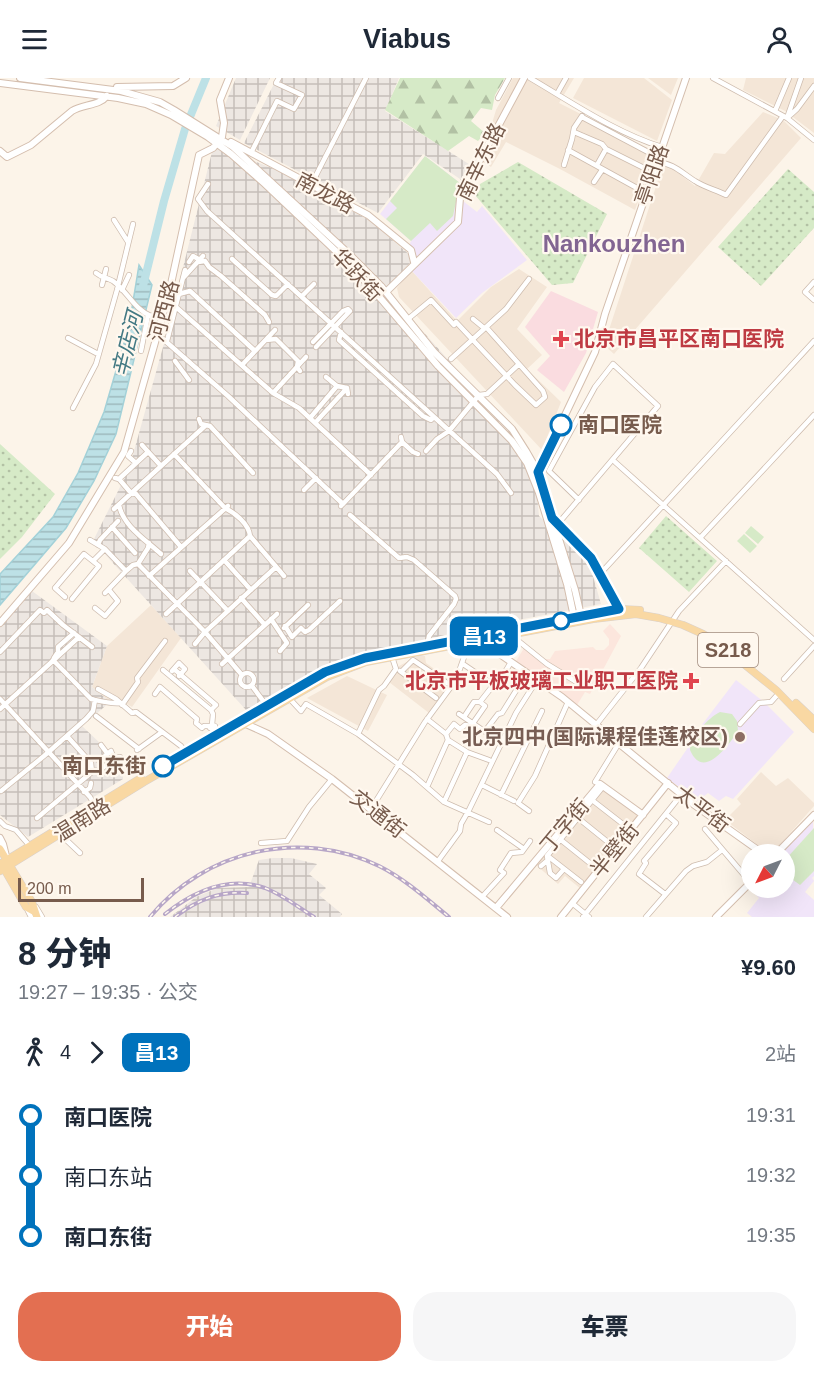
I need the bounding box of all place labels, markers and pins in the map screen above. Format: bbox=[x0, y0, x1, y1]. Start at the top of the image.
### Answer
place label: 北京市昌平区南口医院 bbox=[574, 327, 784, 350]
marker: 北京市昌平区南口医院 bbox=[552, 330, 570, 348]
place label: 南口医院 bbox=[578, 413, 662, 436]
marker: 南口医院 bbox=[550, 414, 572, 436]
unlabelled marker bbox=[552, 612, 570, 630]
place label: 北京市平板玻璃工业职工医院 bbox=[405, 669, 678, 692]
marker: 北京市平板玻璃工业职工医院 bbox=[682, 672, 700, 690]
place label: 北京四中(国际课程佳莲校区) bbox=[462, 725, 728, 748]
marker: 北京四中(国际课程佳莲校区) bbox=[733, 730, 747, 744]
place label: 南口东街 bbox=[62, 754, 146, 777]
marker: 南口东街 bbox=[152, 755, 174, 777]

